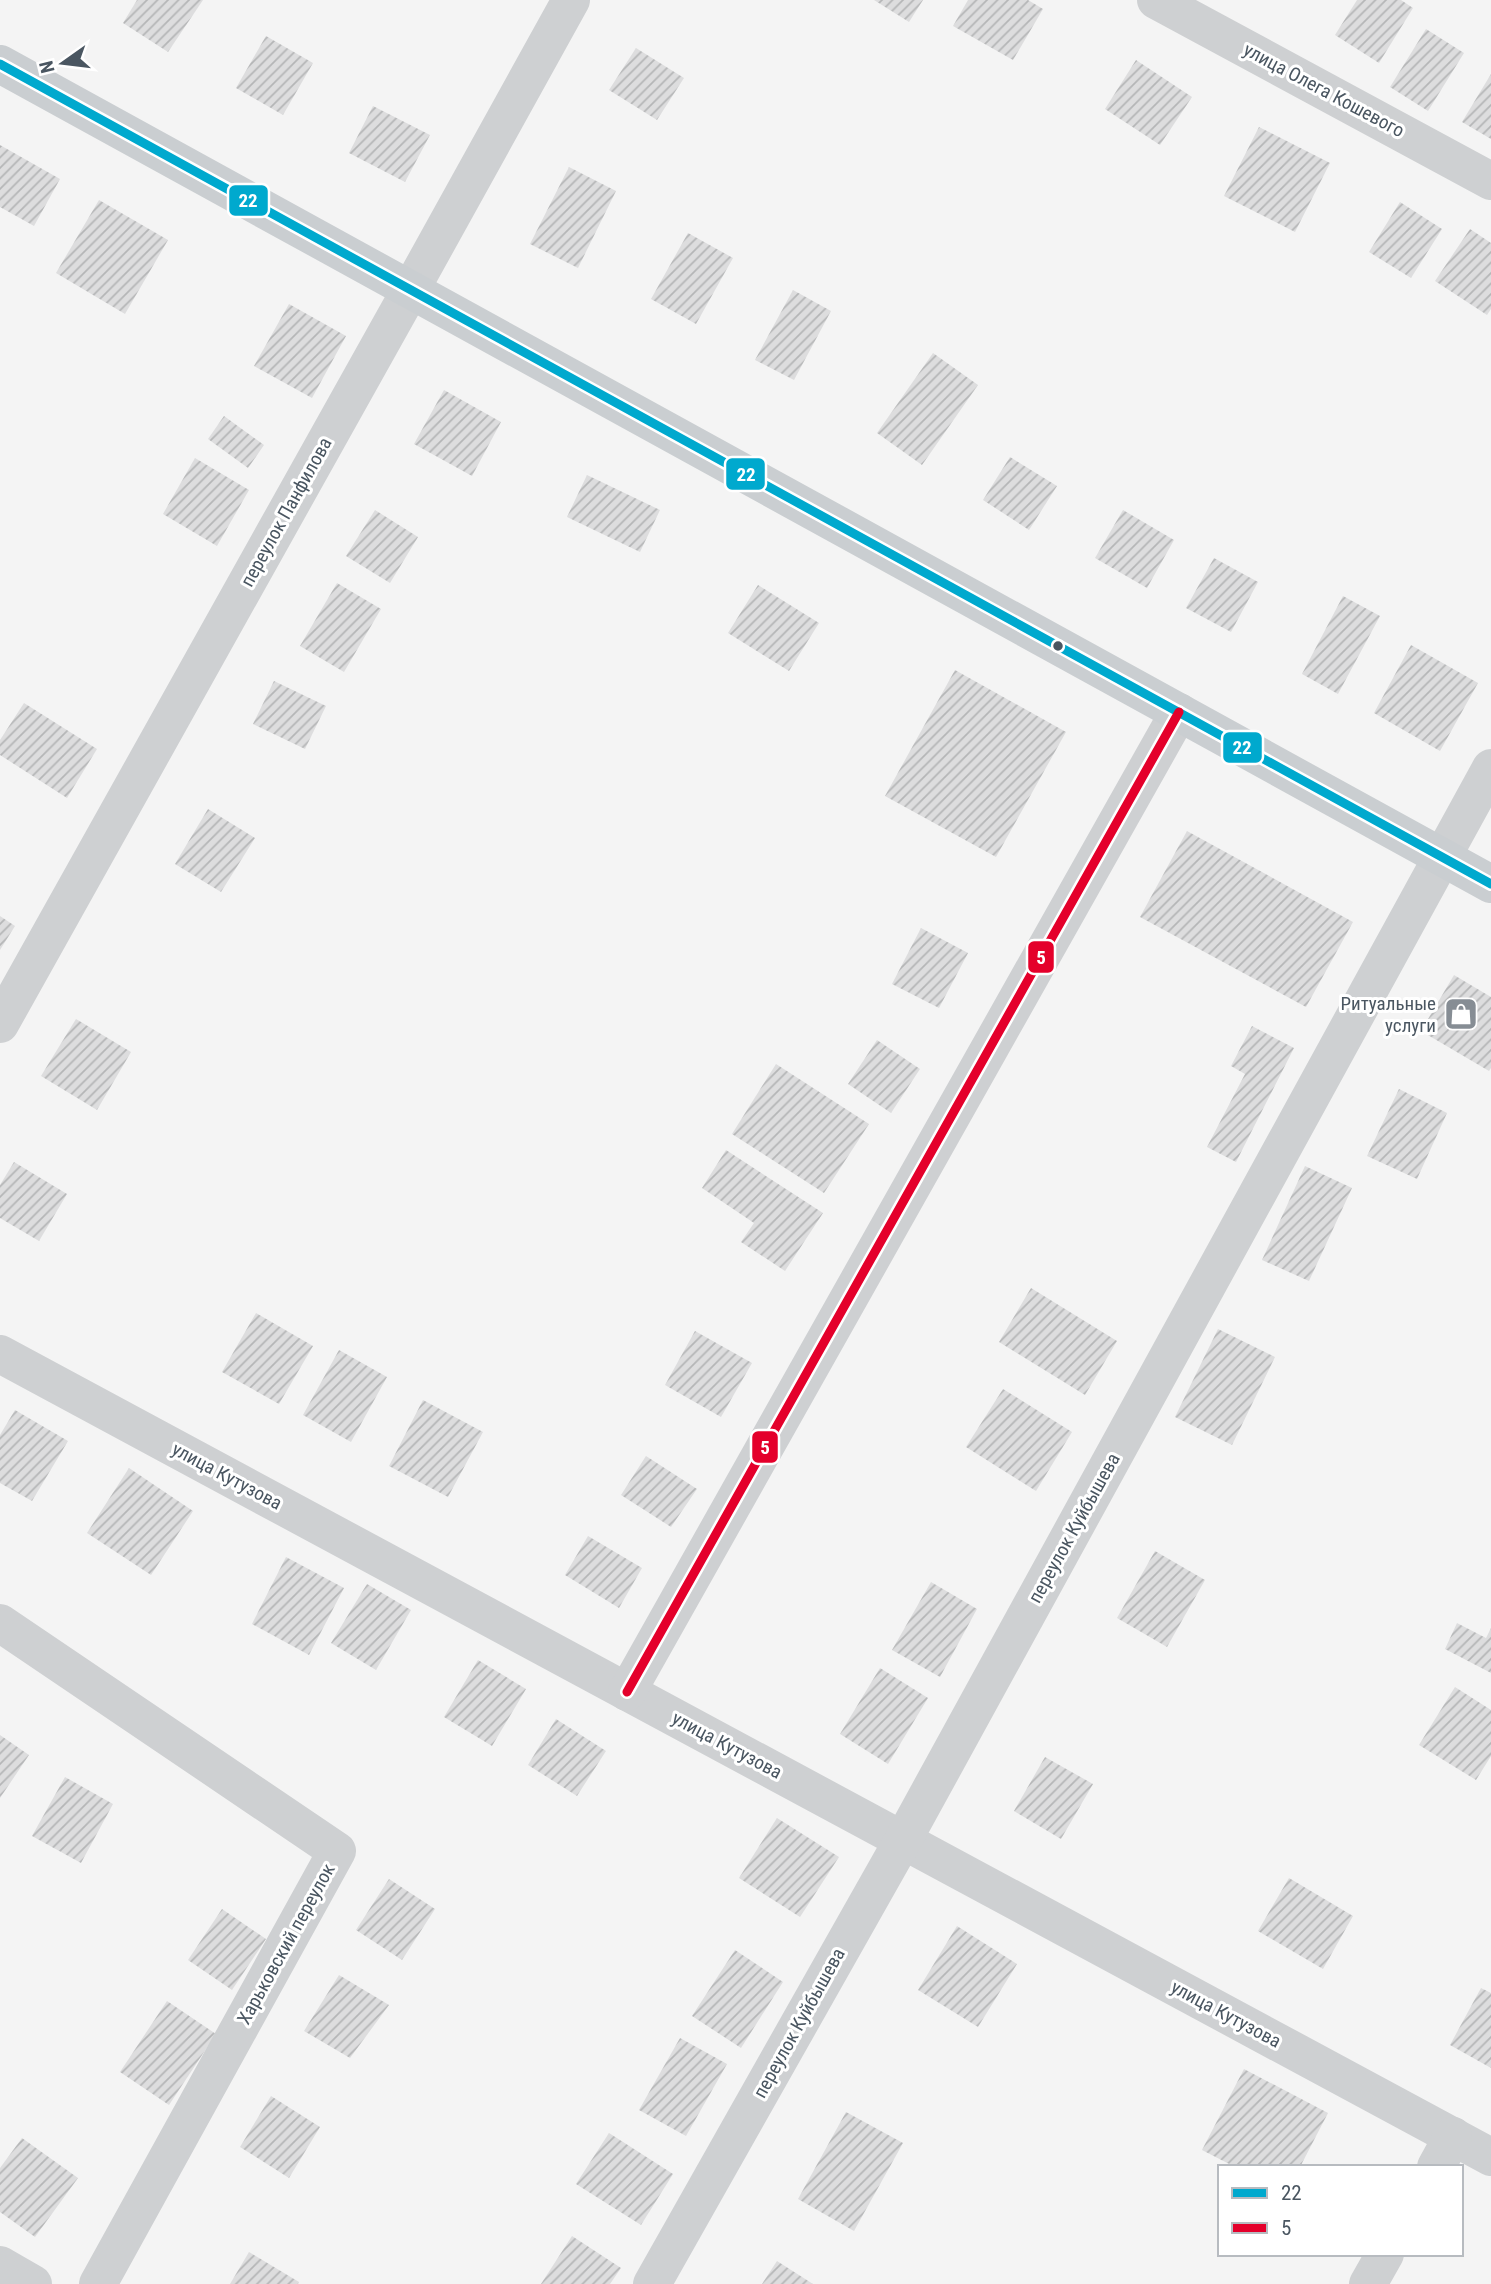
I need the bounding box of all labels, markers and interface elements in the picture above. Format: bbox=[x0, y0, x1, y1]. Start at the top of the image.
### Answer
north arrow bbox=[28, 28, 98, 98]
street label: улица Олега Кошевого bbox=[1240, 38, 1408, 142]
text: N bbox=[34, 59, 60, 75]
line badge: 22 bbox=[228, 184, 269, 217]
text: 22 bbox=[238, 189, 258, 212]
street label: переулок Панфилова bbox=[235, 433, 337, 591]
line badge: 22 bbox=[725, 457, 766, 491]
text: 22 bbox=[736, 463, 756, 486]
unlabelled marker bbox=[1051, 639, 1065, 653]
line badge: 22 bbox=[1222, 731, 1263, 764]
text: 22 bbox=[1232, 736, 1252, 759]
line badge: 5 bbox=[1027, 940, 1055, 974]
text: 5 bbox=[1036, 946, 1046, 969]
place label: Ритуальные услуги bbox=[1340, 992, 1436, 1037]
shop icon: Ритуальные услуги bbox=[1442, 995, 1480, 1033]
line badge: 5 bbox=[751, 1430, 779, 1464]
text: 5 bbox=[760, 1436, 770, 1459]
street label: улица Кутузова bbox=[168, 1437, 286, 1515]
street label: переулок Куйбышева bbox=[1023, 1449, 1125, 1607]
street label: улица Кутузова bbox=[668, 1706, 786, 1784]
street label: Харьковский переулок bbox=[232, 1860, 340, 2028]
street label: переулок Куйбышева bbox=[748, 1944, 850, 2102]
street label: улица Кутузова bbox=[1167, 1975, 1285, 2053]
legend bbox=[1218, 2165, 1463, 2256]
text: 22 bbox=[1281, 2181, 1302, 2205]
text: 5 bbox=[1281, 2216, 1291, 2240]

